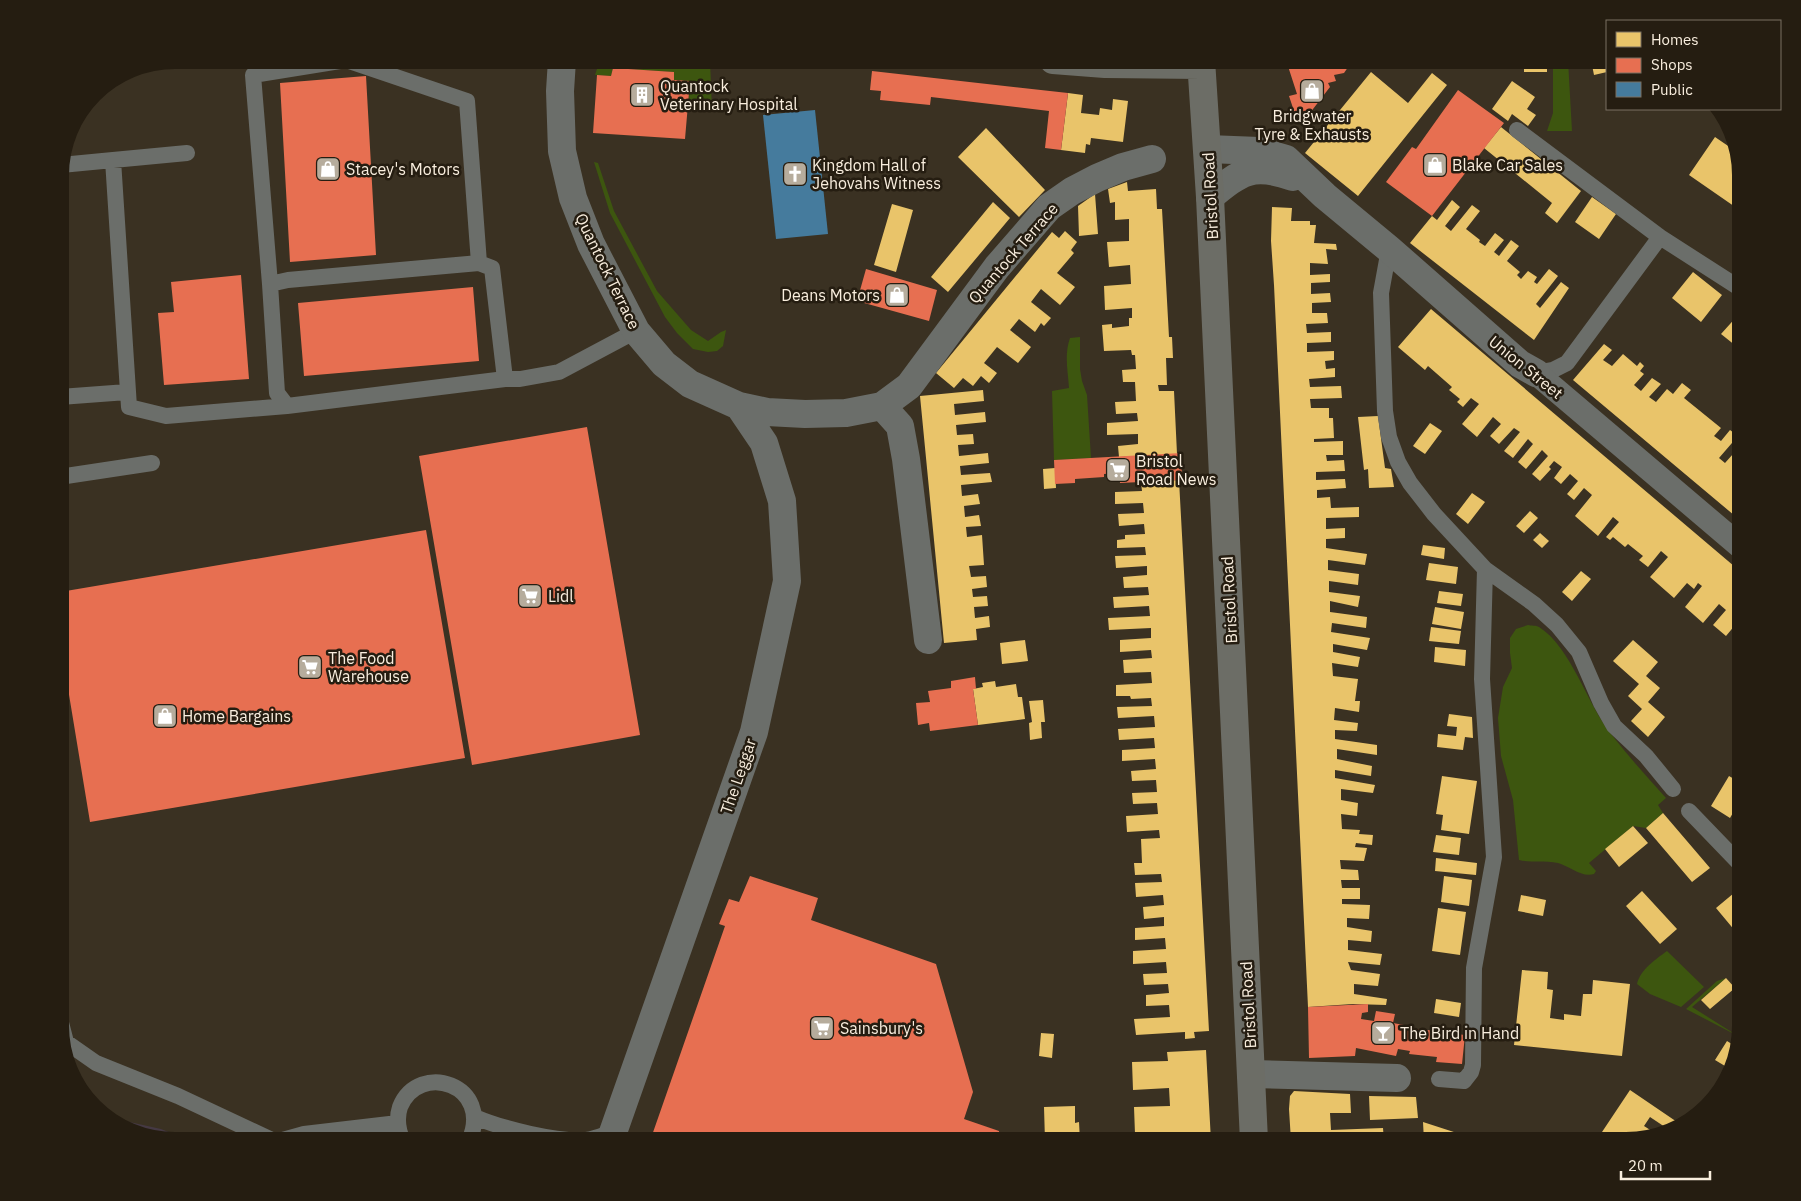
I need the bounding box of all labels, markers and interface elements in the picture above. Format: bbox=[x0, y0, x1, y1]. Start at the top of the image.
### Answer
legend bbox=[1606, 20, 1781, 110]
text: Homes bbox=[1651, 30, 1699, 49]
text: Shops bbox=[1651, 55, 1693, 74]
place label: Quantock Veterinary Hospital bbox=[660, 76, 798, 114]
shop icon: Bridgwater Tyre & Exhausts bbox=[1299, 78, 1325, 104]
text: Public bbox=[1651, 80, 1693, 99]
building icon: Quantock Veterinary Hospital bbox=[629, 82, 655, 108]
place label: Bridgwater Tyre & Exhausts bbox=[1255, 106, 1369, 144]
street label: Bristol Road bbox=[1198, 152, 1222, 240]
shop icon: Blake Car Sales bbox=[1422, 152, 1448, 178]
place label: Kingdom Hall of Jehovahs Witness bbox=[812, 155, 941, 193]
place label: Blake Car Sales bbox=[1452, 155, 1563, 175]
shop icon: Stacey's Motors bbox=[315, 156, 341, 182]
place label: Stacey's Motors bbox=[346, 159, 460, 179]
church icon: Kingdom Hall of Jehovahs Witness bbox=[782, 161, 808, 187]
street label: Quantock Terrace bbox=[964, 198, 1062, 307]
street label: Quantock Terrace bbox=[571, 210, 645, 332]
shop icon: Deans Motors bbox=[884, 282, 910, 308]
place label: Deans Motors bbox=[781, 285, 880, 305]
street label: Union Street bbox=[1485, 331, 1567, 403]
place label: Bristol Road News bbox=[1136, 451, 1217, 489]
supermarket icon: Bristol Road News bbox=[1105, 457, 1131, 483]
street label: Bristol Road bbox=[1217, 556, 1241, 644]
supermarket icon: Lidl bbox=[517, 583, 543, 609]
place label: Lidl bbox=[548, 586, 574, 606]
place label: The Food Warehouse bbox=[328, 648, 409, 686]
supermarket icon: The Food Warehouse bbox=[297, 654, 323, 680]
shop icon: Home Bargains bbox=[152, 703, 178, 729]
place label: Home Bargains bbox=[182, 706, 291, 726]
street label: The Leggar bbox=[716, 735, 760, 816]
street label: Bristol Road bbox=[1236, 961, 1260, 1049]
supermarket icon: Sainsbury's bbox=[809, 1015, 835, 1041]
place label: Sainsbury's bbox=[840, 1018, 923, 1038]
bar icon: The Bird in Hand bbox=[1370, 1020, 1396, 1046]
place label: The Bird in Hand bbox=[1400, 1023, 1519, 1043]
scale bar bbox=[1621, 1148, 1710, 1180]
text: 20 m bbox=[1628, 1156, 1663, 1175]

